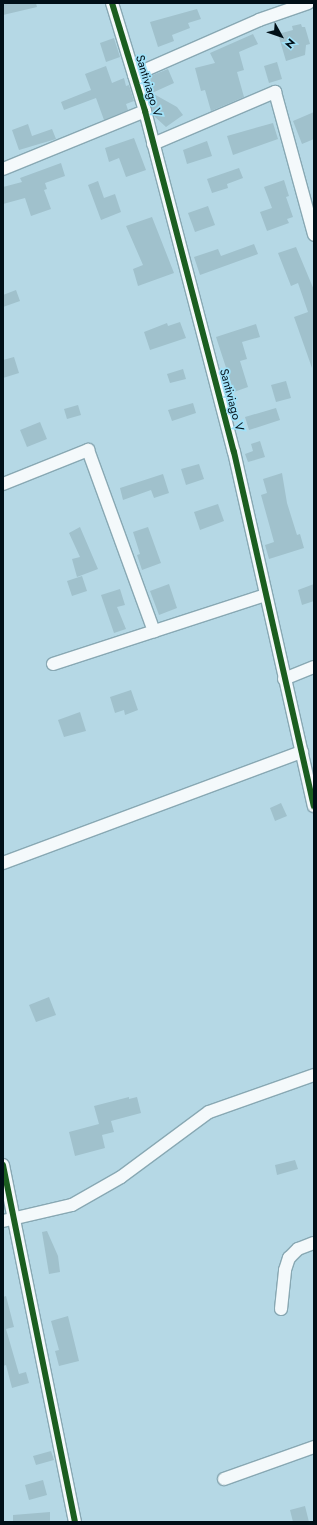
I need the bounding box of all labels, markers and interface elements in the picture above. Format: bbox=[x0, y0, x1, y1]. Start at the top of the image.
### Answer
north arrow bbox=[261, 16, 301, 56]
text: N bbox=[281, 35, 299, 52]
street label: Santiviago V bbox=[132, 53, 164, 119]
street label: Santiviago V bbox=[216, 367, 246, 433]

